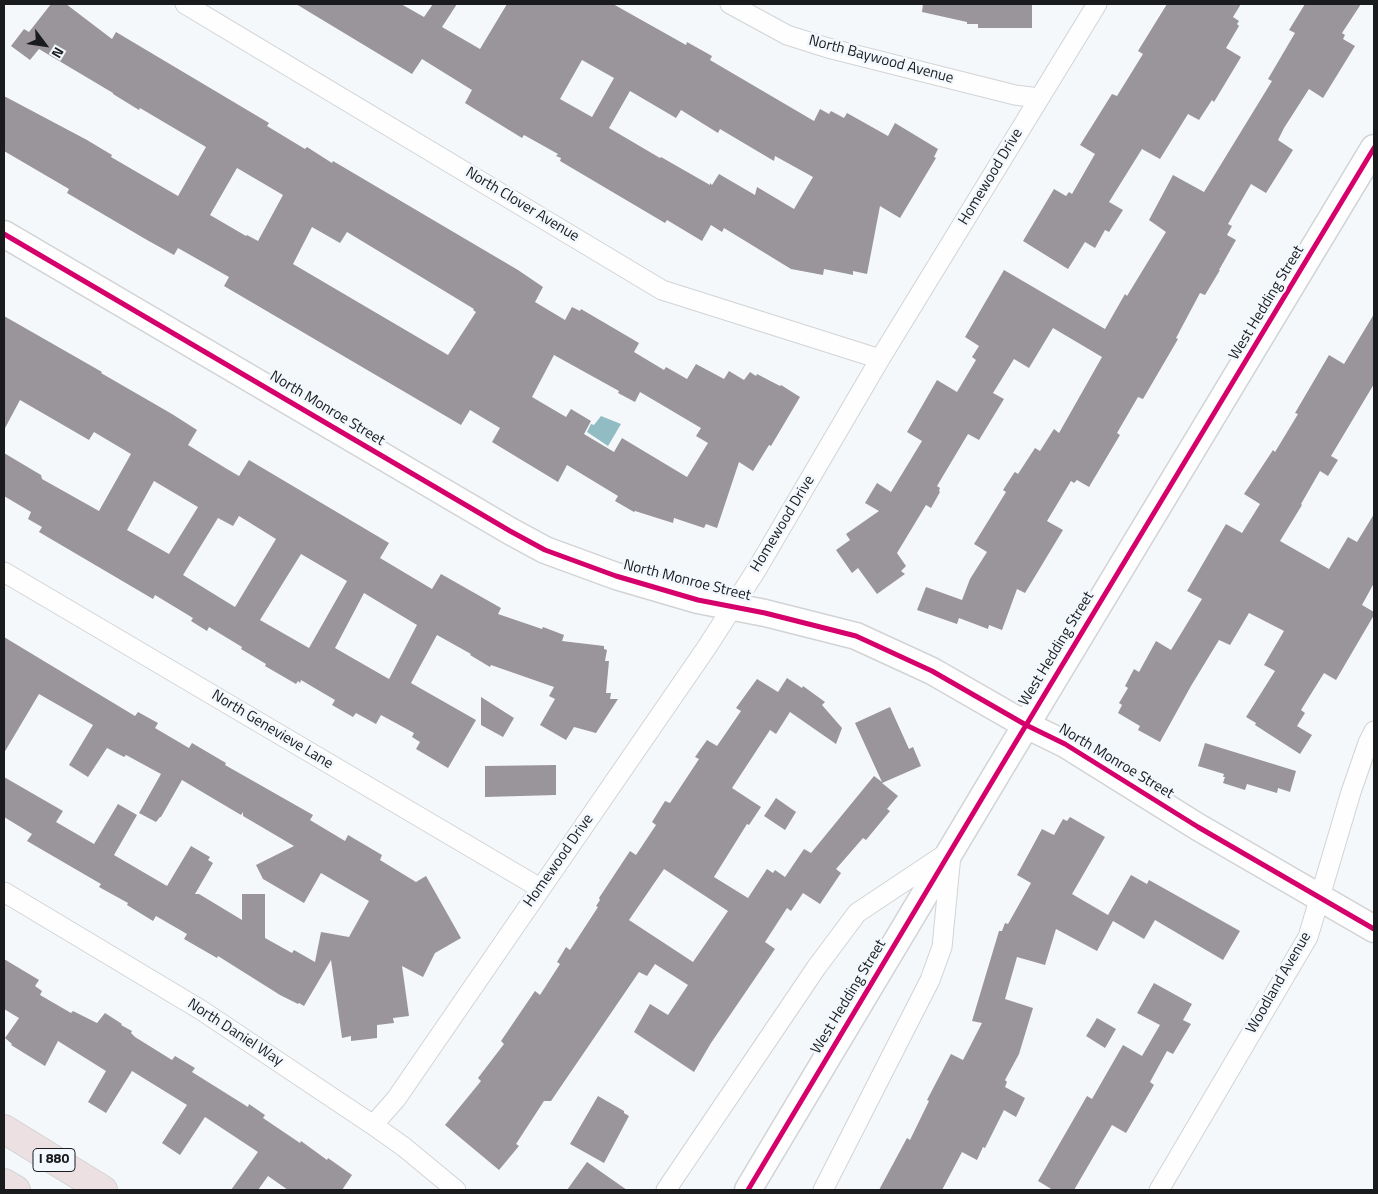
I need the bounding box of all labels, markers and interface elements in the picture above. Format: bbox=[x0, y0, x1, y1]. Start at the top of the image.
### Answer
north arrow bbox=[20, 20, 70, 70]
street label: North Baywood Avenue bbox=[807, 32, 955, 88]
text: N bbox=[47, 43, 70, 63]
street label: Homewood Drive bbox=[955, 126, 1027, 228]
street label: North Clover Avenue bbox=[462, 164, 582, 246]
street label: West Hedding Street bbox=[1226, 242, 1308, 364]
street label: North Monroe Street bbox=[266, 368, 388, 450]
street label: Homewood Drive bbox=[747, 473, 819, 575]
street label: North Monroe Street bbox=[621, 556, 753, 606]
street label: West Hedding Street bbox=[1016, 588, 1098, 710]
street label: North Genevieve Lane bbox=[208, 687, 336, 773]
street label: North Monroe Street bbox=[1055, 721, 1177, 803]
street label: Homewood Drive bbox=[520, 811, 598, 911]
street label: Woodland Avenue bbox=[1243, 929, 1315, 1037]
street label: West Hedding Street bbox=[808, 936, 890, 1058]
street label: North Daniel Way bbox=[184, 995, 286, 1071]
road number: I 880 bbox=[33, 1148, 75, 1172]

